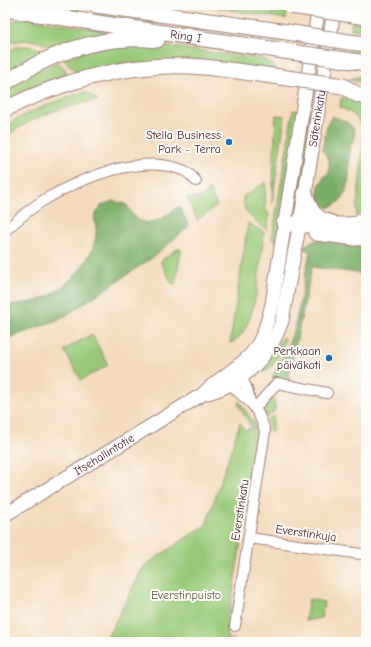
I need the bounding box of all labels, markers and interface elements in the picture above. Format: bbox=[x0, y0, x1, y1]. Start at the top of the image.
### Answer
street label: Ring I bbox=[169, 27, 203, 46]
street label: Säterinkatu bbox=[306, 89, 328, 148]
place label: Stella Business Park - Terra bbox=[146, 128, 221, 156]
marker: Stella Business Park - Terra bbox=[224, 137, 234, 147]
place label: Perkkaan päiväkoti bbox=[274, 344, 321, 372]
marker: Perkkaan päiväkoti bbox=[324, 353, 334, 363]
street label: Itsehallintotie bbox=[71, 431, 137, 478]
street label: Everstinkatu bbox=[228, 478, 252, 542]
street label: Everstinkuja bbox=[275, 522, 337, 544]
park label: Everstinpuisto bbox=[151, 588, 221, 602]

